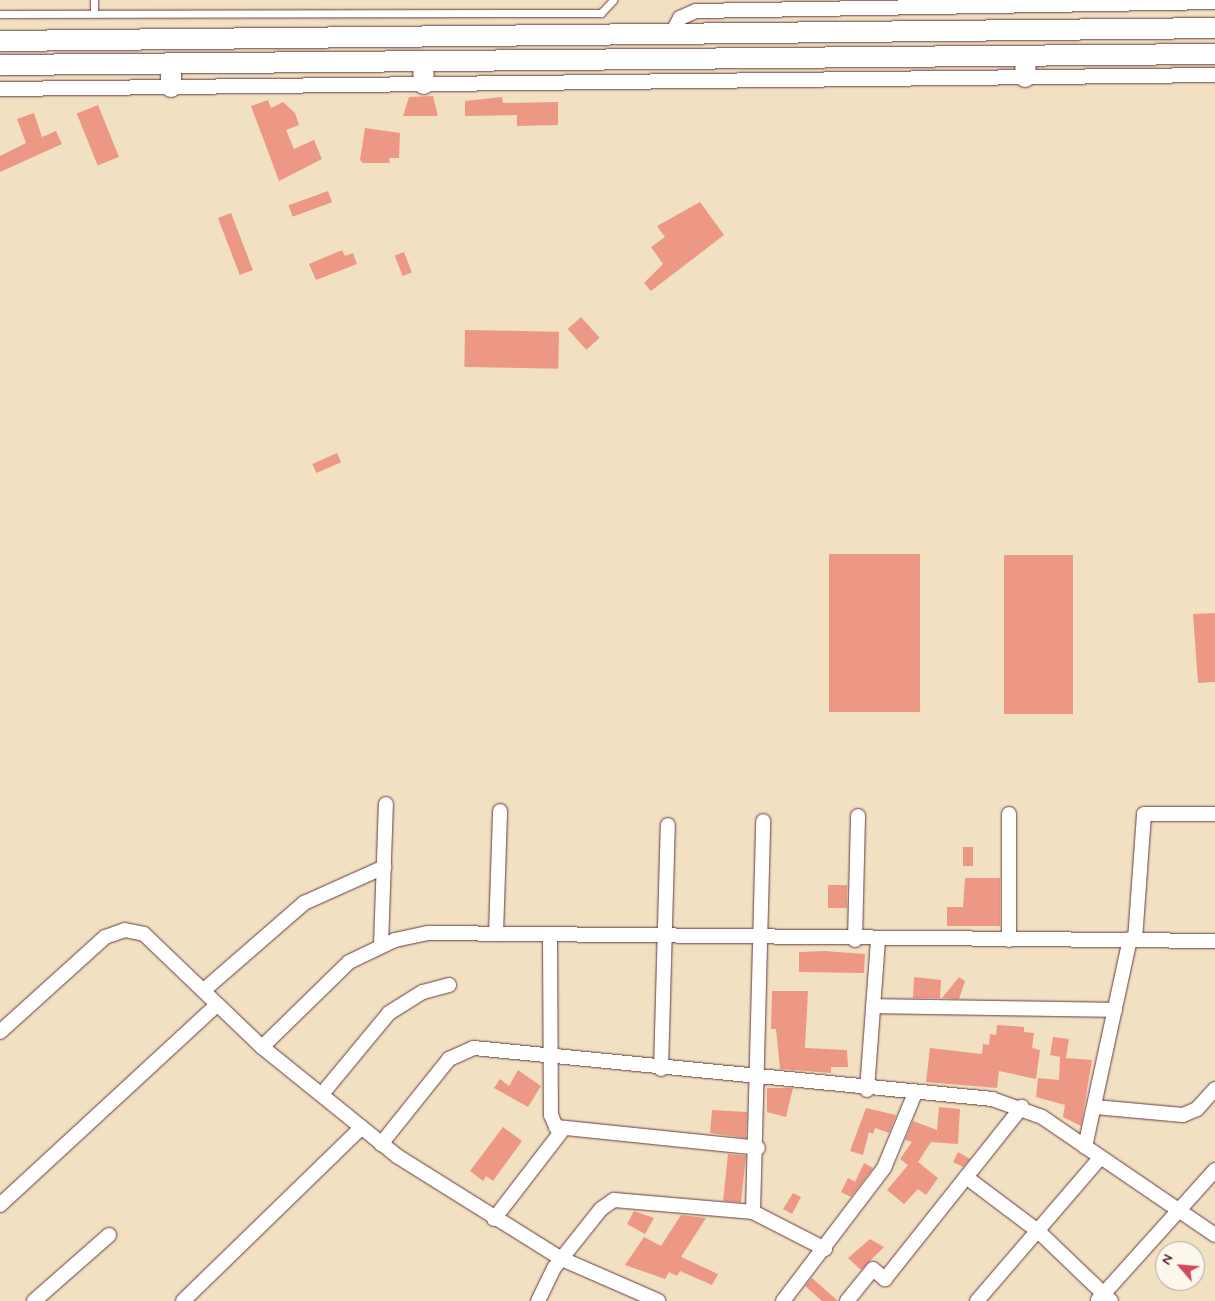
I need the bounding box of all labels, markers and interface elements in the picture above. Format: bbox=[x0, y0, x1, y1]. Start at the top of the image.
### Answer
north arrow bbox=[1155, 1241, 1205, 1291]
text: N bbox=[1157, 1251, 1178, 1268]

